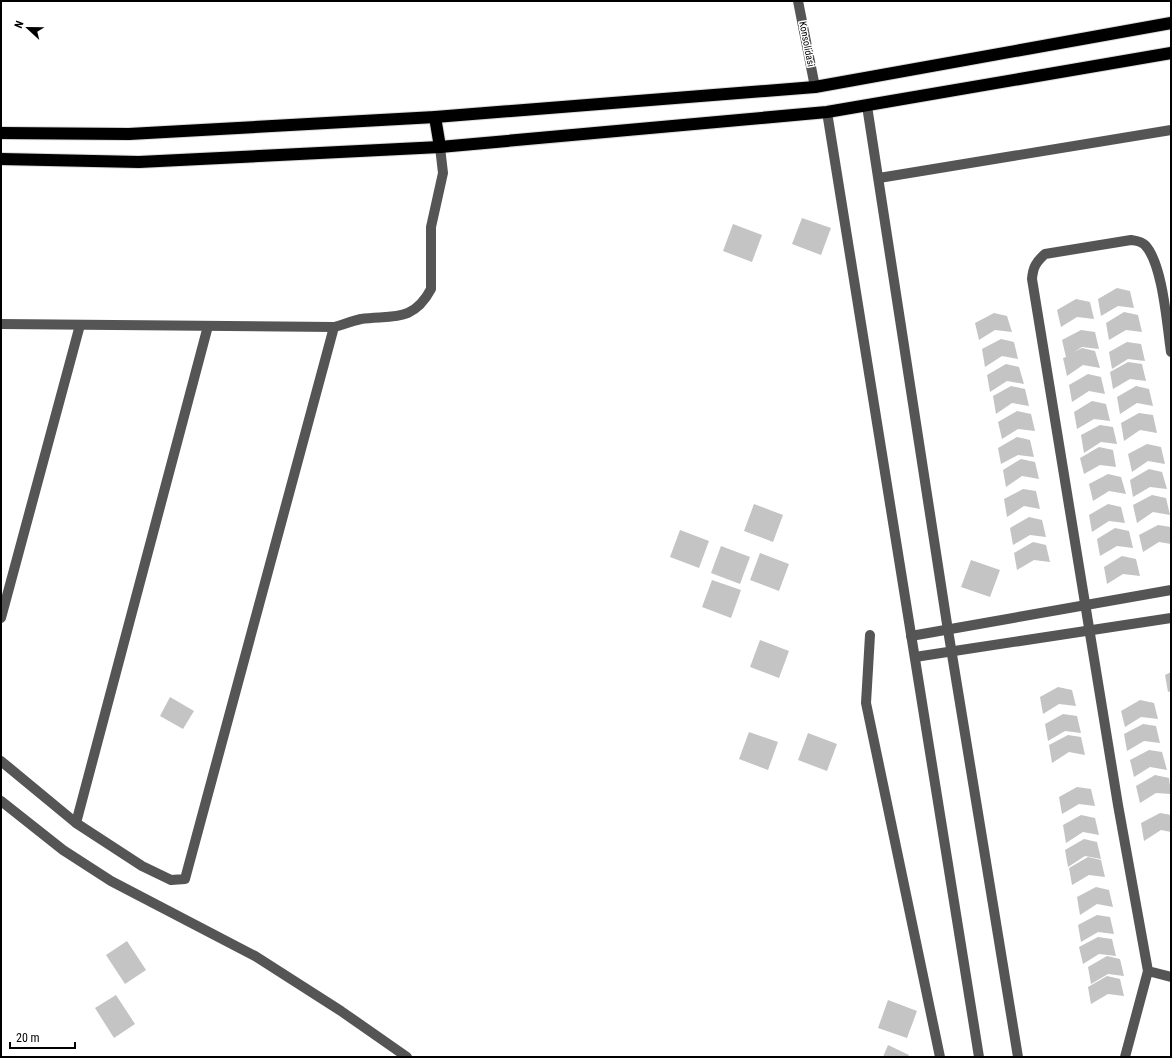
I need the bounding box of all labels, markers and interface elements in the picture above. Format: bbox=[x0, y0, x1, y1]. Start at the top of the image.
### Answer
north arrow bbox=[8, 8, 48, 48]
text: N bbox=[12, 19, 27, 30]
street label: Konsolidasi bbox=[797, 20, 817, 68]
scale bar bbox=[10, 1024, 75, 1050]
text: 20 m bbox=[16, 1031, 40, 1045]

